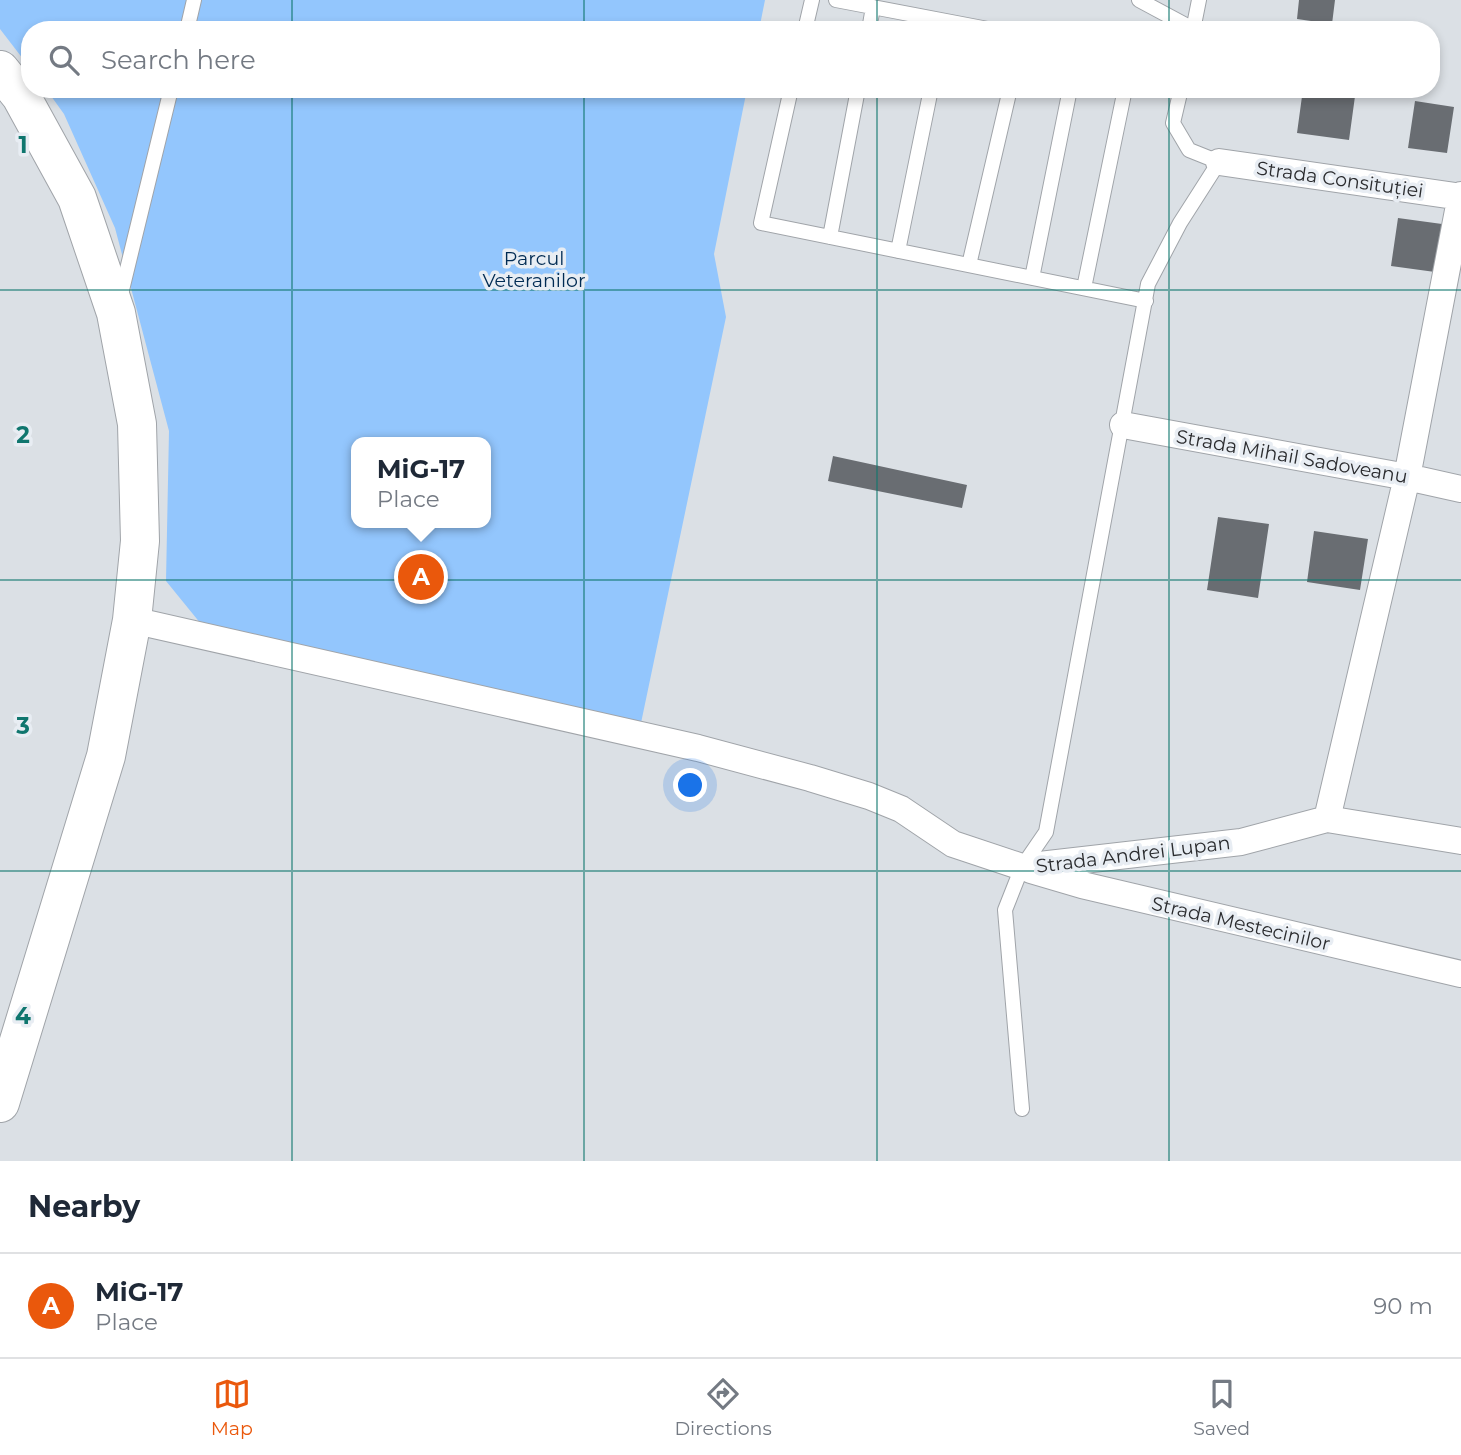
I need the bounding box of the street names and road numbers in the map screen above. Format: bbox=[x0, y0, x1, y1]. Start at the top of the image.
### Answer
street label: Strada Consituției bbox=[1255, 156, 1425, 204]
street label: Strada Mihail Sadoveanu bbox=[1174, 425, 1409, 488]
street label: Strada Andrei Lupan bbox=[1035, 831, 1231, 878]
street label: Strada Mestecinilor bbox=[1149, 892, 1332, 955]

